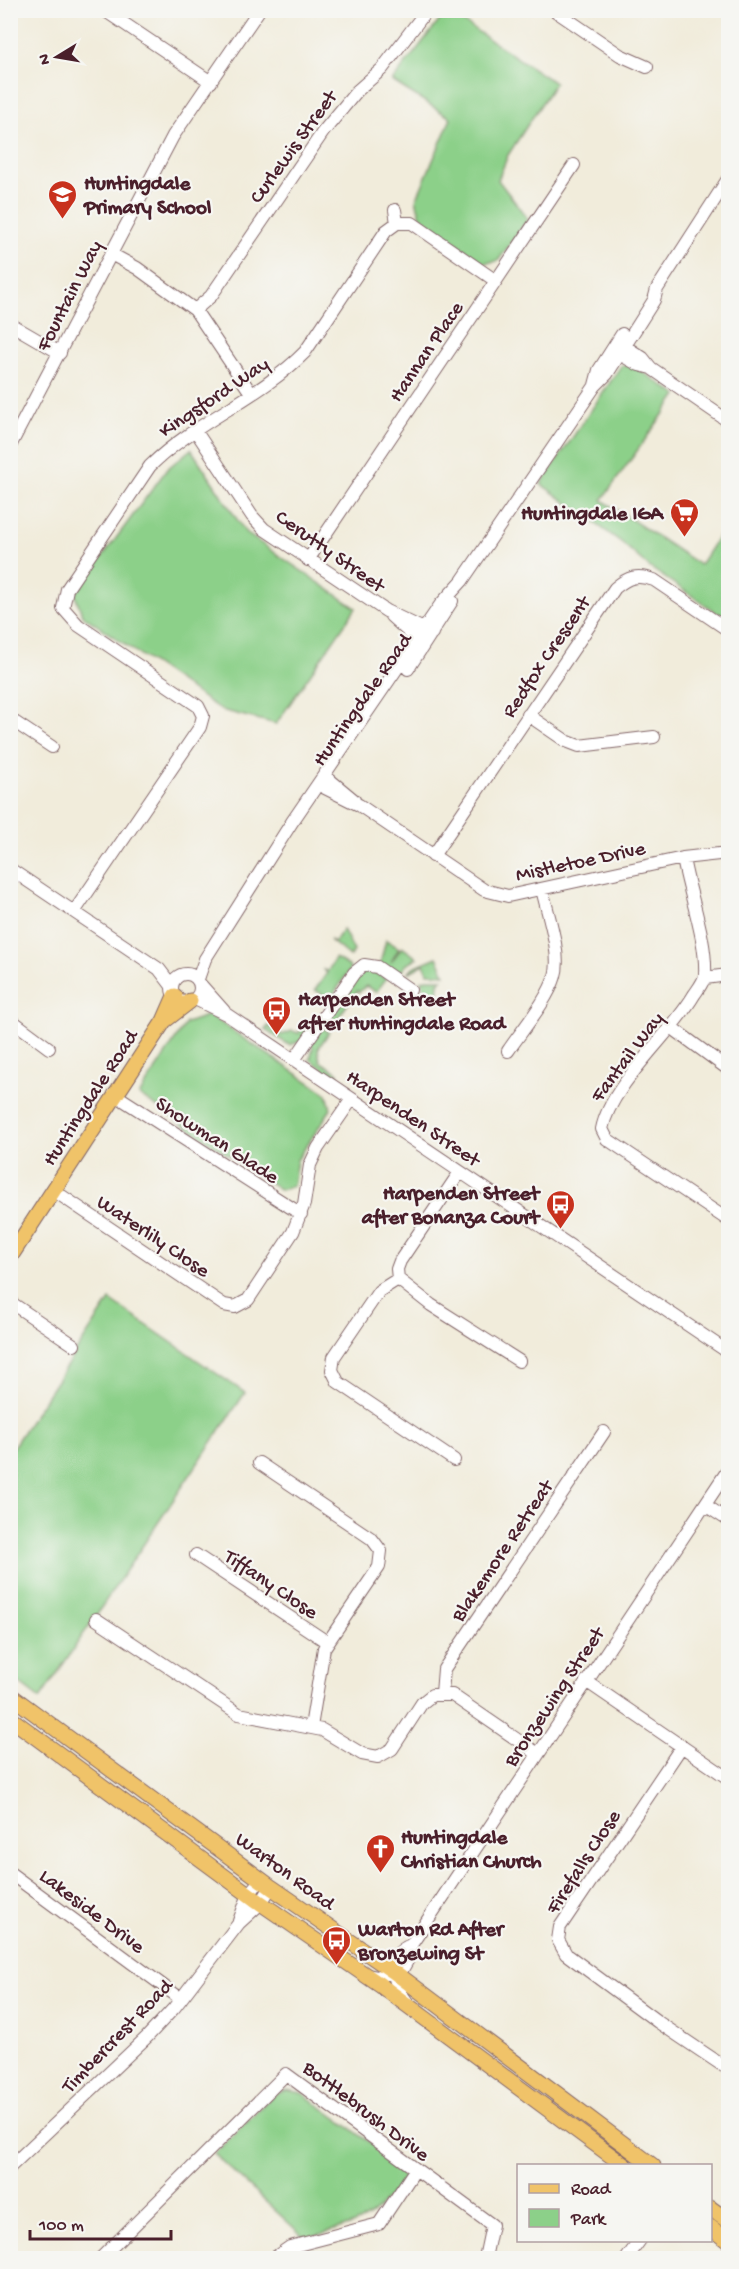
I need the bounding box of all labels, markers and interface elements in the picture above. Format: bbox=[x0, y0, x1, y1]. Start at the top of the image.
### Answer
north arrow bbox=[27, 27, 87, 87]
text: N bbox=[35, 52, 56, 66]
street label: Curlewis Street bbox=[245, 85, 346, 209]
place label: Huntingdale Primary School bbox=[83, 173, 212, 222]
school or university icon: Huntingdale Primary School bbox=[47, 178, 79, 220]
street label: Fountain Way bbox=[32, 237, 110, 357]
street label: Hannan Place bbox=[385, 297, 471, 408]
street label: Kingsford Way bbox=[155, 353, 275, 445]
supermarket icon: Huntingdale IGA bbox=[668, 496, 700, 538]
place label: Huntingdale IGA bbox=[521, 503, 665, 528]
street label: Cerutty Street bbox=[269, 506, 391, 601]
street label: Redfox Crescent bbox=[498, 590, 599, 724]
street label: Huntingdale Road bbox=[309, 628, 420, 773]
street label: Mistletoe Drive bbox=[514, 837, 649, 889]
place label: Harpenden Street after Huntingdale Road bbox=[297, 989, 508, 1038]
bus stop icon: Harpenden Street after Huntingdale Road bbox=[261, 994, 293, 1036]
street label: Fantail Way bbox=[586, 1008, 671, 1109]
street label: Huntingdale Road bbox=[39, 1025, 146, 1172]
street label: Harpenden Street bbox=[340, 1066, 486, 1175]
street label: Showman Glade bbox=[150, 1093, 284, 1192]
place label: Harpenden Street after Bonanza Court bbox=[361, 1183, 541, 1232]
bus stop icon: Harpenden Street after Bonanza Court bbox=[544, 1188, 576, 1230]
street label: Waterlily Close bbox=[91, 1191, 214, 1286]
street label: Blakemore Retreat bbox=[447, 1474, 562, 1628]
street label: Tiffany Close bbox=[217, 1545, 323, 1627]
street label: Bronzewing Street bbox=[499, 1621, 613, 1773]
street label: Firefalls Close bbox=[541, 1805, 628, 1920]
place label: Huntingdale Christian Church bbox=[400, 1827, 542, 1876]
street label: Warton Road bbox=[229, 1828, 340, 1918]
church icon: Huntingdale Christian Church bbox=[364, 1832, 396, 1874]
street label: Lakeside Drive bbox=[33, 1865, 150, 1961]
place label: Warton Rd After Bronzewing St bbox=[357, 1919, 506, 1968]
bus stop icon: Warton Rd After Bronzewing St bbox=[321, 1924, 353, 1966]
street label: Timbercrest Road bbox=[57, 1974, 181, 2101]
street label: Bottlebrush Drive bbox=[296, 2056, 434, 2169]
legend bbox=[517, 2164, 712, 2242]
text: Road bbox=[571, 2180, 612, 2201]
scale bar bbox=[30, 2203, 171, 2241]
text: Park bbox=[570, 2210, 607, 2231]
text: 100 m bbox=[38, 2216, 84, 2237]

